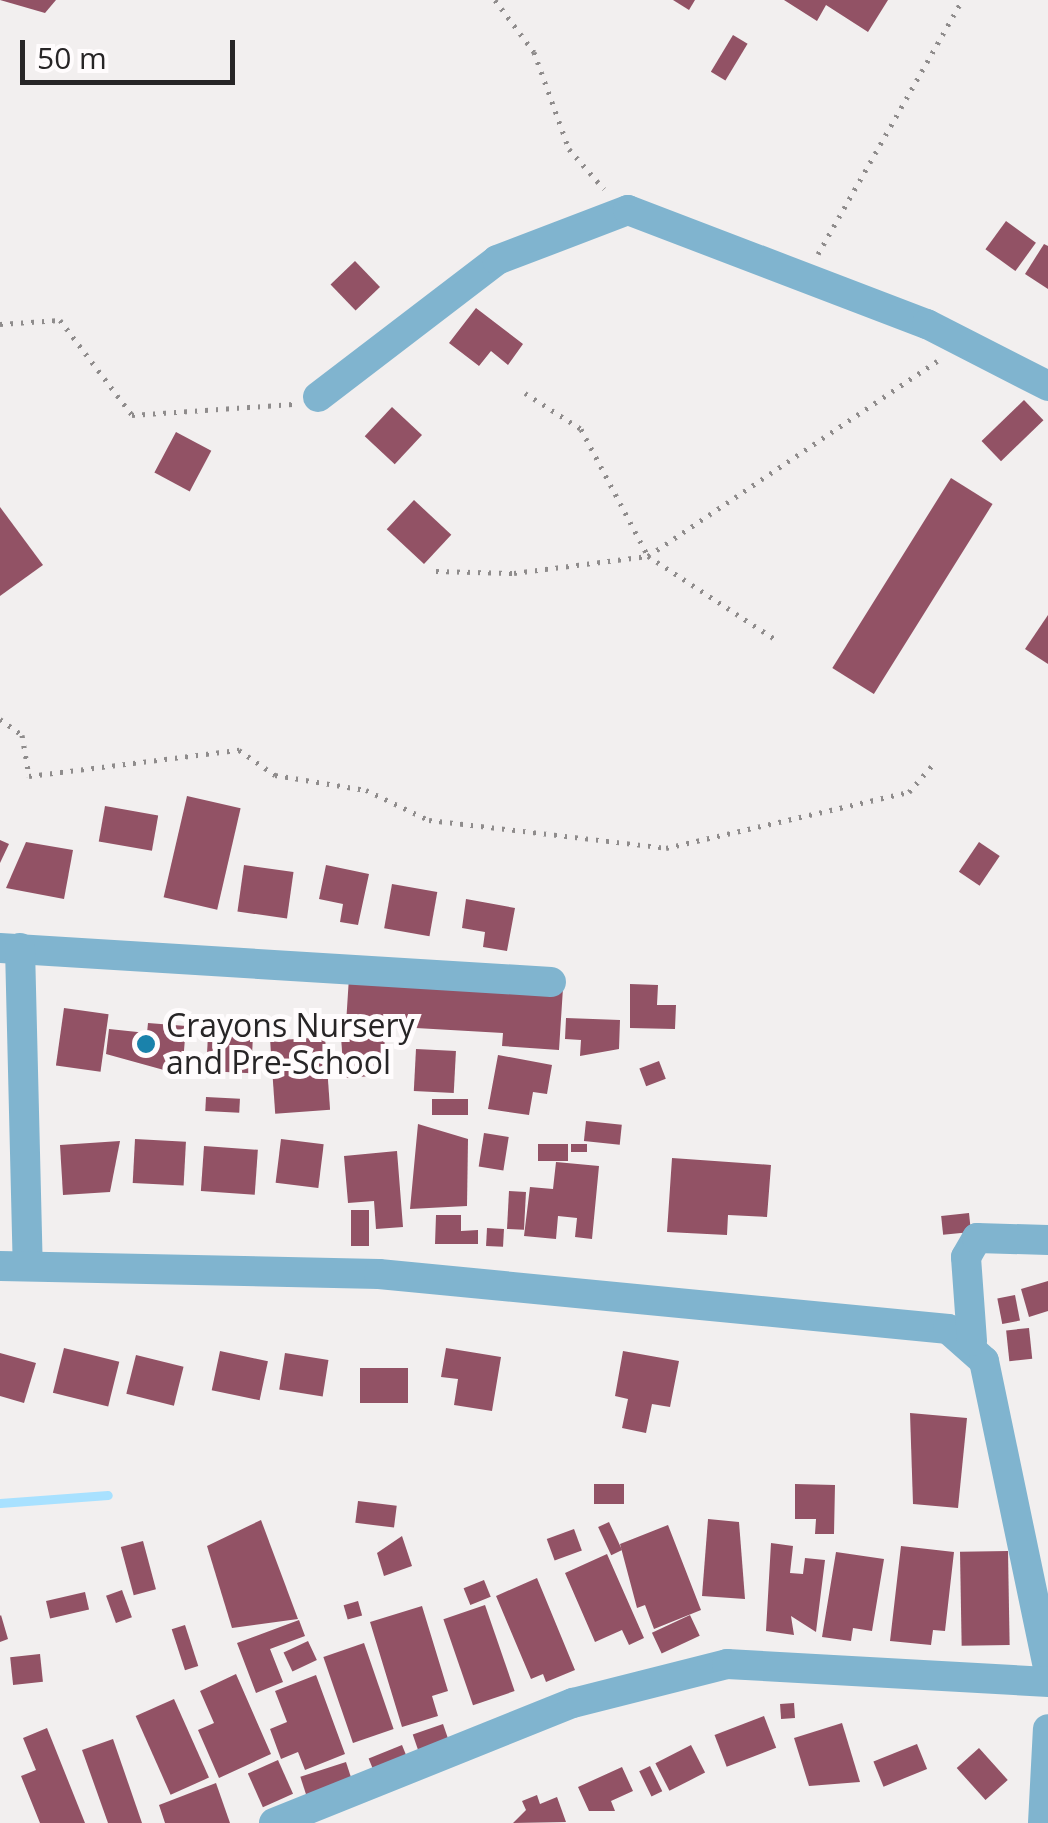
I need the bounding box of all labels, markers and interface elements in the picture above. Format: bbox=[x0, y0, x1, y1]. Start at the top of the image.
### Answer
scale bar bbox=[25, 20, 240, 82]
text: 50 m bbox=[37, 37, 107, 78]
place label: Crayons Nursery and Pre-School bbox=[166, 1007, 415, 1082]
marker: Crayons Nursery and Pre-School bbox=[135, 1033, 157, 1055]

